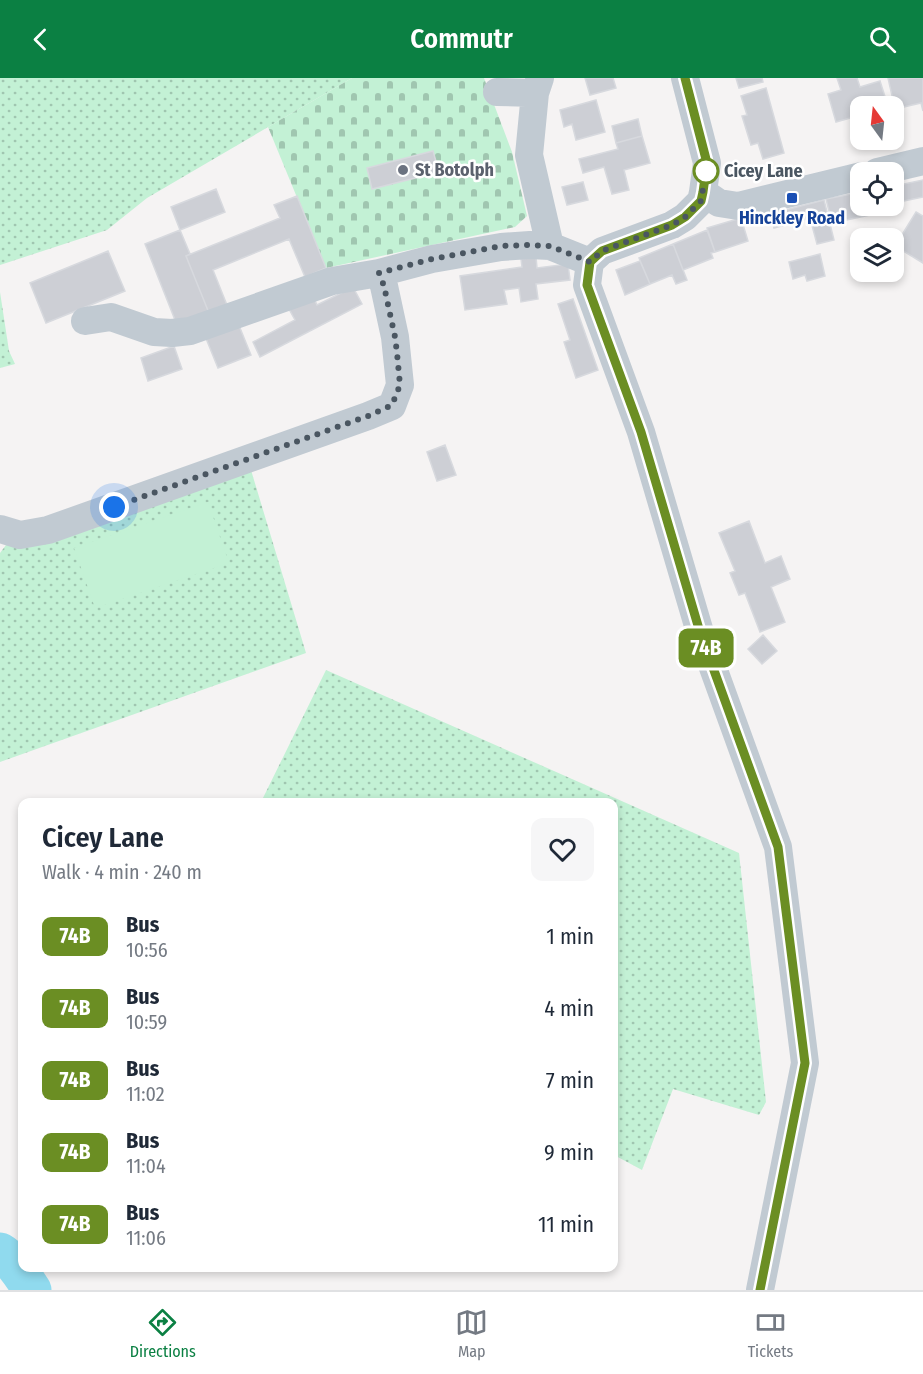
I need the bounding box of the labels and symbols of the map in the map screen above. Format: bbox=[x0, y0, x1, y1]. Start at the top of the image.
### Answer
north arrow bbox=[850, 96, 904, 150]
marker: Cicey Lane bbox=[693, 158, 719, 184]
place label: St Botolph bbox=[415, 159, 494, 181]
place label: Cicey Lane bbox=[724, 160, 803, 182]
marker: St Botolph bbox=[396, 163, 410, 177]
marker: Hinckley Road bbox=[785, 191, 799, 205]
place label: Hinckley Road bbox=[739, 207, 845, 229]
your location bbox=[99, 492, 129, 522]
line badge: 74B bbox=[672, 628, 740, 668]

